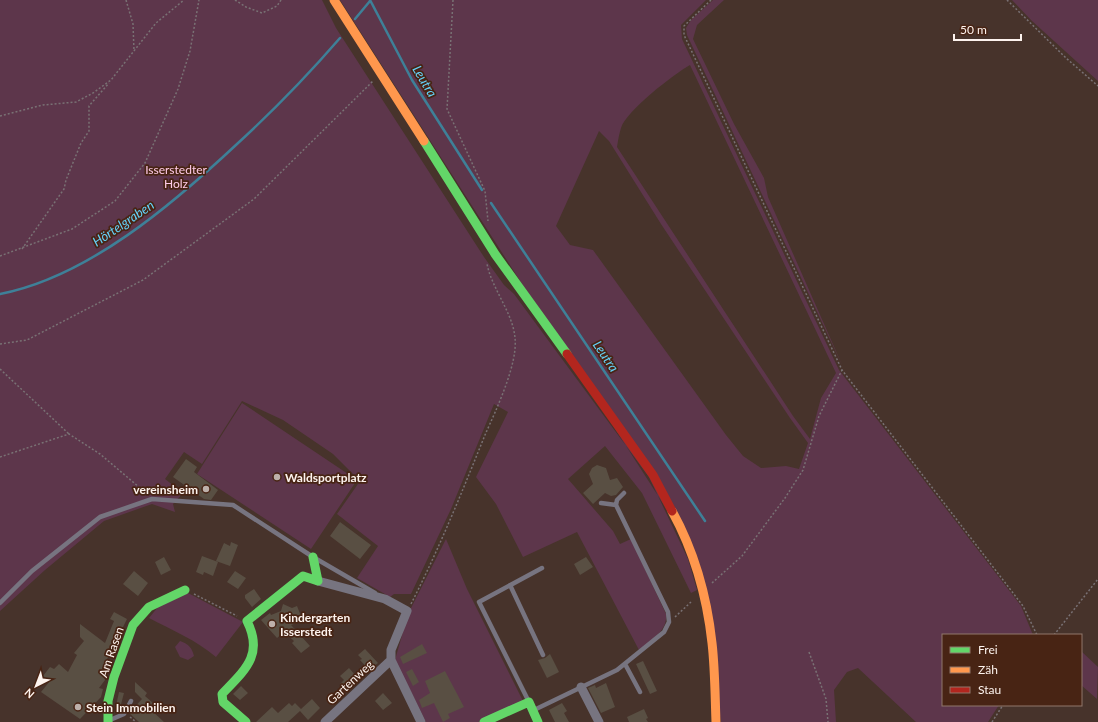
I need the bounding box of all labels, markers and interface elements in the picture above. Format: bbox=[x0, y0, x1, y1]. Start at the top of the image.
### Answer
scale bar bbox=[954, 16, 1021, 42]
text: 50 m bbox=[960, 22, 987, 37]
water label: Leutra bbox=[409, 62, 441, 100]
park label: Isserstedter Holz bbox=[145, 162, 207, 191]
water label: Hörtelgraben bbox=[89, 196, 157, 249]
water label: Leutra bbox=[590, 337, 622, 375]
place label: Waldsportplatz bbox=[285, 470, 367, 485]
marker: Waldsportplatz bbox=[272, 472, 282, 482]
place label: vereinsheim bbox=[133, 482, 198, 497]
marker: vereinsheim bbox=[201, 484, 211, 494]
place label: Kindergarten Isserstedt bbox=[280, 610, 350, 639]
marker: Kindergarten Isserstedt bbox=[267, 619, 277, 629]
street label: Am Rasen bbox=[95, 625, 127, 679]
legend bbox=[942, 634, 1082, 706]
text: Frei bbox=[978, 642, 998, 657]
street label: Gartenweg bbox=[324, 657, 376, 707]
text: Zäh bbox=[978, 662, 998, 677]
north arrow bbox=[16, 666, 56, 706]
text: Stau bbox=[978, 682, 1001, 697]
text: N bbox=[21, 686, 36, 701]
place label: Stein Immobilien bbox=[86, 700, 176, 715]
marker: Stein Immobilien bbox=[73, 702, 83, 712]

